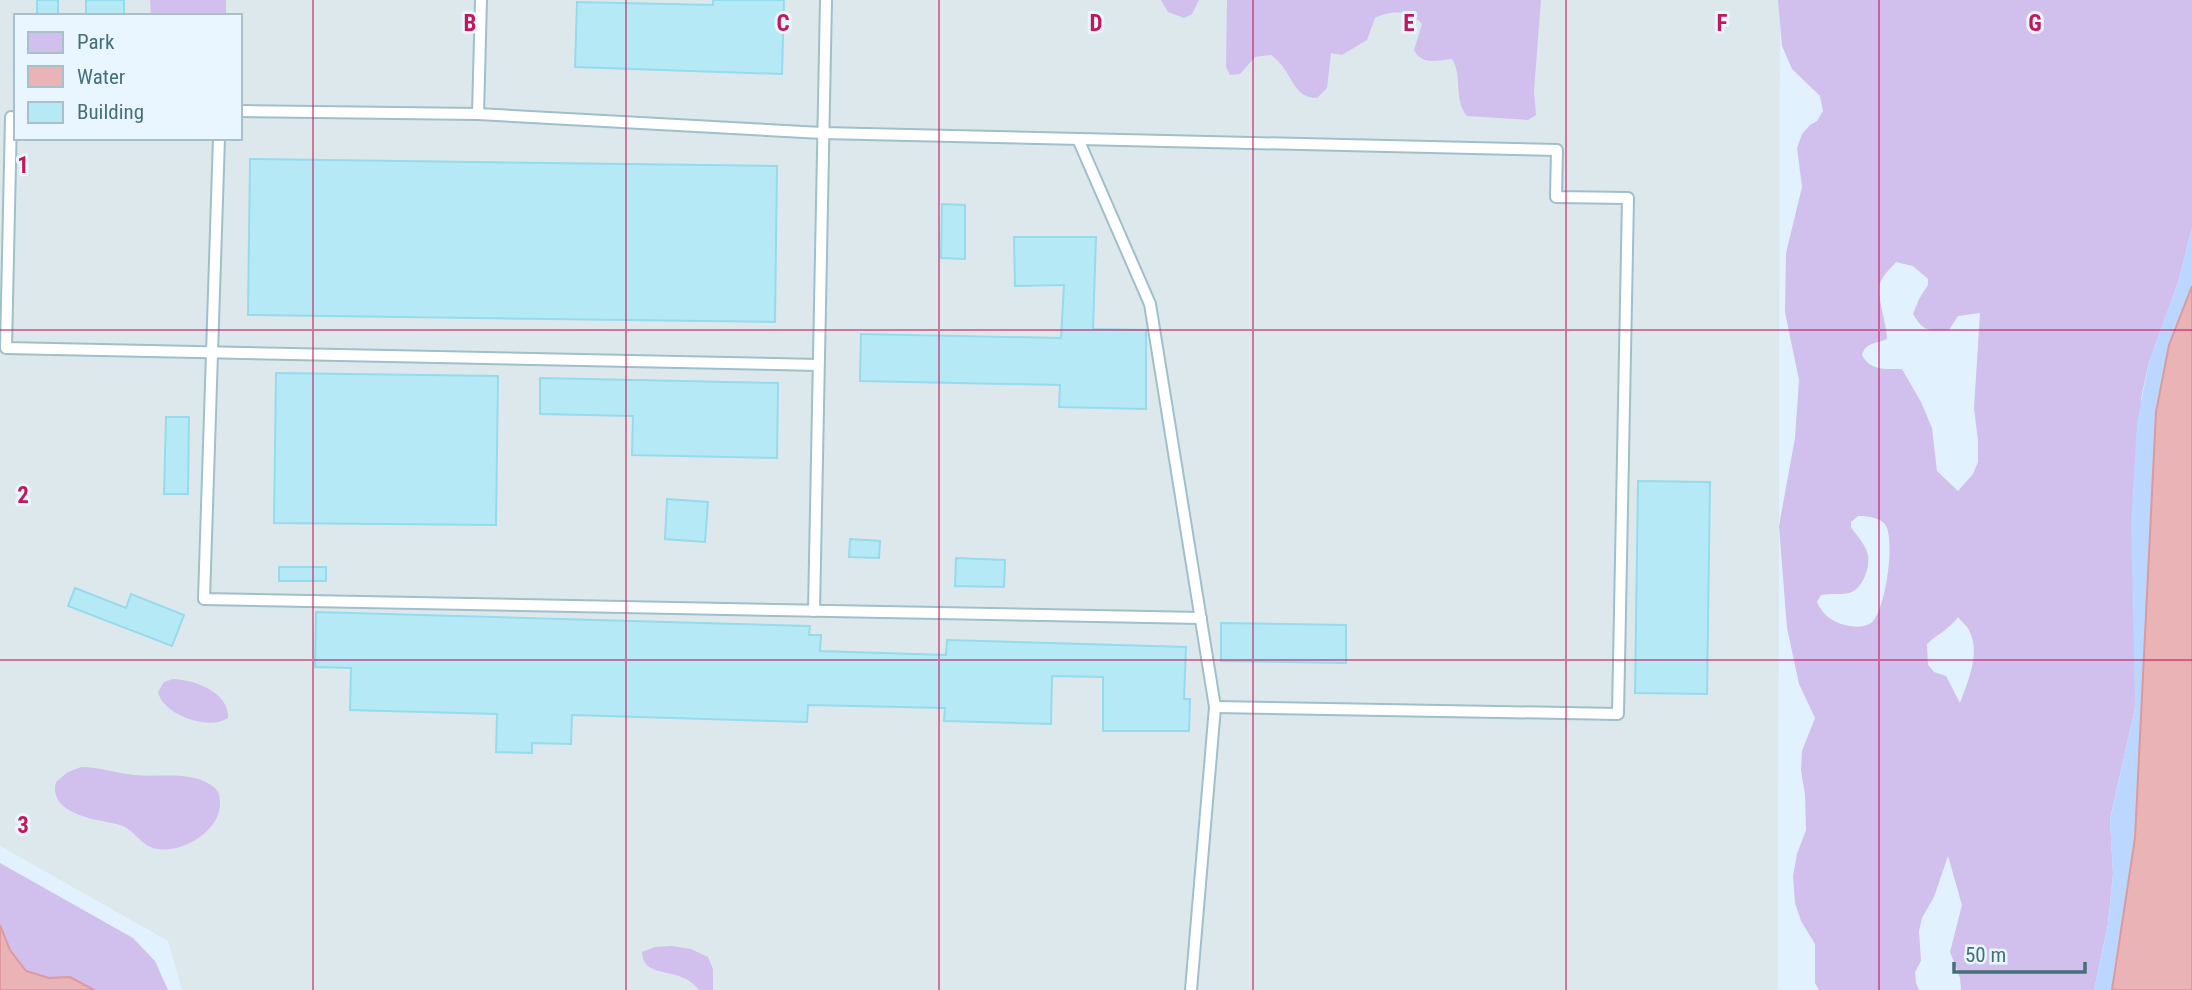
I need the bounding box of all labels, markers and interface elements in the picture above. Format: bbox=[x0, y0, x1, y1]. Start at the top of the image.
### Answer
text: B bbox=[464, 10, 476, 37]
text: C bbox=[776, 10, 790, 37]
text: D bbox=[1090, 10, 1103, 37]
text: E bbox=[1403, 10, 1415, 37]
text: F bbox=[1717, 10, 1728, 37]
text: G bbox=[2028, 10, 2042, 37]
legend bbox=[14, 14, 242, 140]
text: Park bbox=[77, 30, 115, 54]
text: Water bbox=[77, 65, 125, 89]
text: Building bbox=[77, 100, 144, 124]
text: 1 bbox=[17, 152, 29, 179]
text: 2 bbox=[17, 482, 29, 509]
text: 3 bbox=[17, 812, 29, 839]
scale bar bbox=[1954, 930, 2085, 974]
text: 50 m bbox=[1965, 943, 2006, 967]

